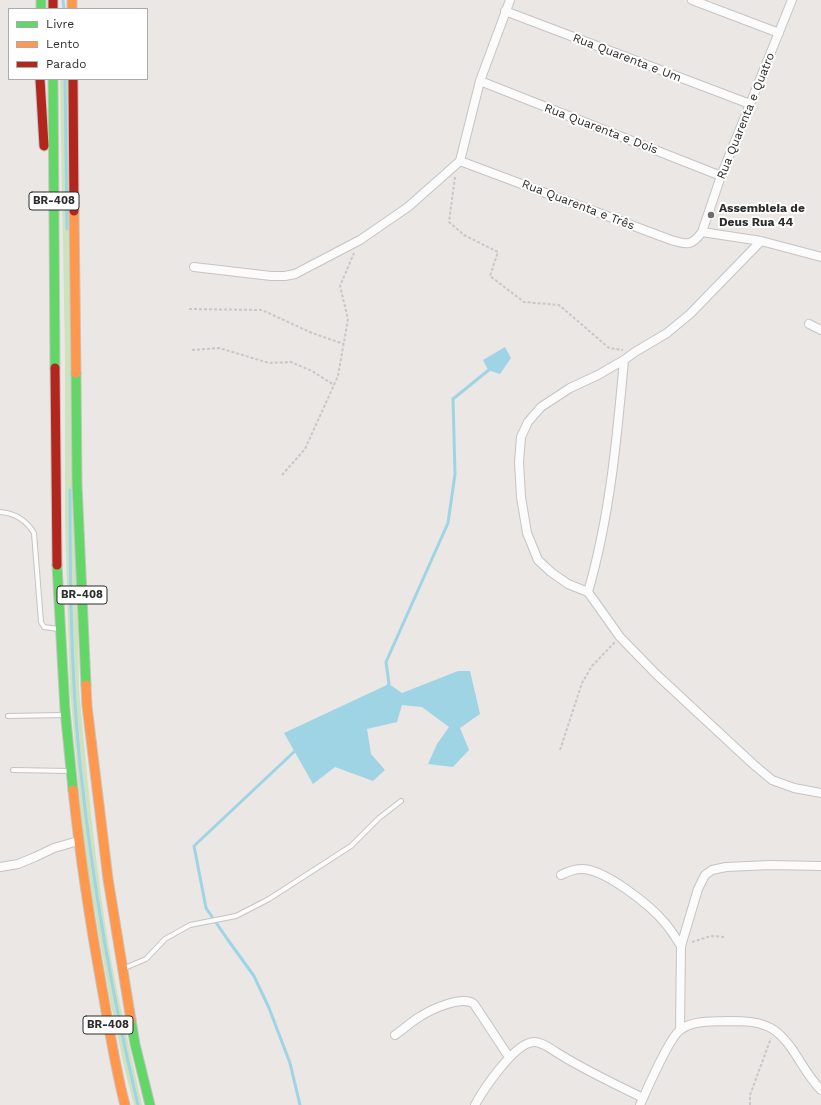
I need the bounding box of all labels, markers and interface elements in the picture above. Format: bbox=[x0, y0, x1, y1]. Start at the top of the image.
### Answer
legend bbox=[8, 8, 148, 80]
text: Livre bbox=[46, 17, 74, 31]
street label: Rua Quarenta e Um bbox=[571, 31, 683, 85]
text: Lento bbox=[46, 37, 80, 51]
street label: Rua Quarenta e Quatro bbox=[714, 51, 778, 181]
text: Parado bbox=[46, 57, 86, 71]
street label: Rua Quarenta e Dois bbox=[542, 101, 660, 157]
street label: Rua Quarenta e Três bbox=[520, 177, 636, 233]
road number: BR-408 bbox=[29, 192, 79, 210]
place label: Assembleia de Deus Rua 44 bbox=[719, 201, 805, 229]
marker: Assembleia de Deus Rua 44 bbox=[706, 210, 716, 220]
road number: BR-408 bbox=[57, 586, 107, 604]
road number: BR-408 bbox=[83, 1016, 133, 1034]

